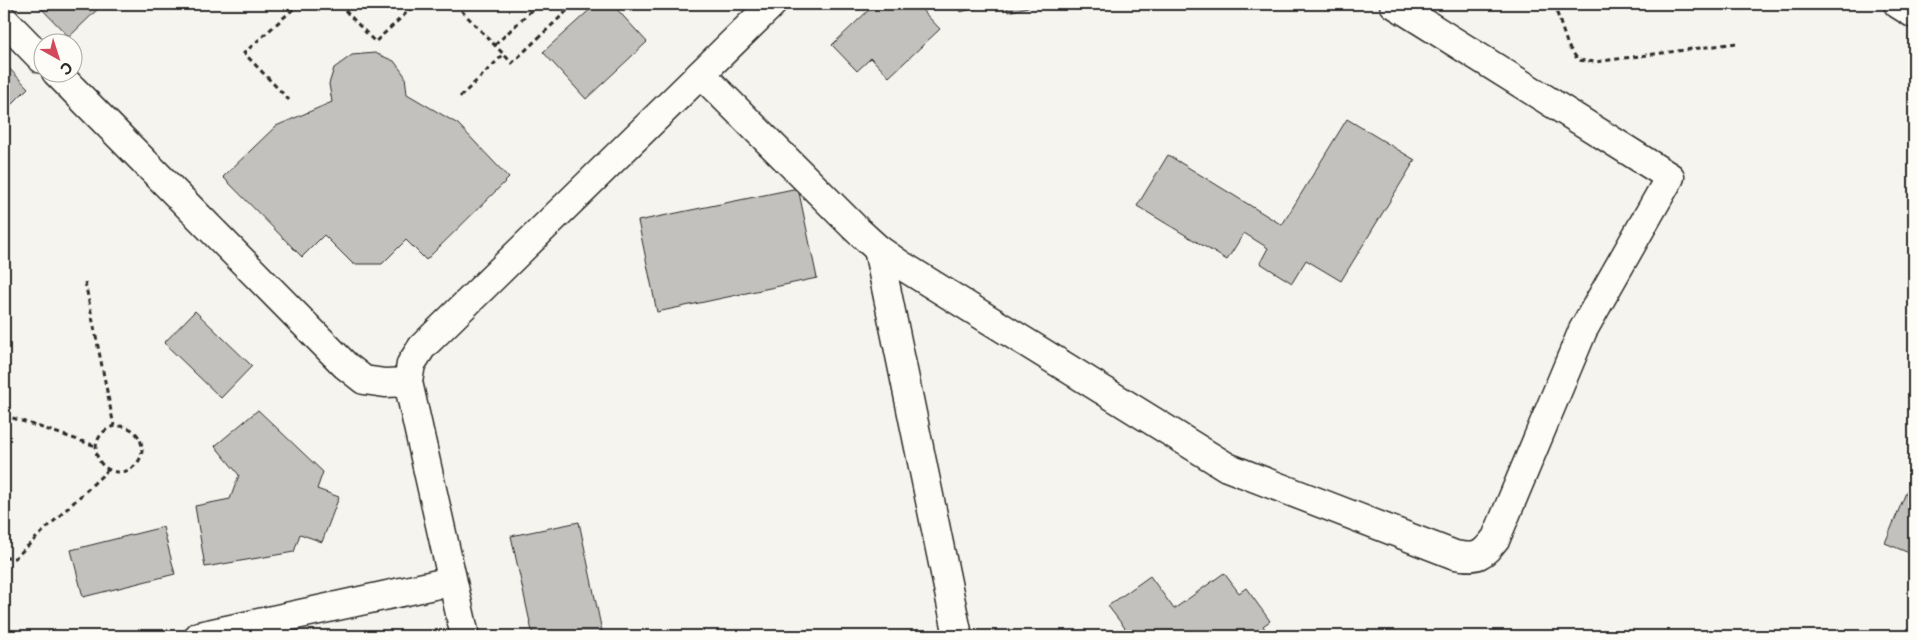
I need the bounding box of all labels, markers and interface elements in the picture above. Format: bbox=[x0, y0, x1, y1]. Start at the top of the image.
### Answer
north arrow bbox=[32, 32, 82, 82]
text: С bbox=[56, 57, 77, 80]

